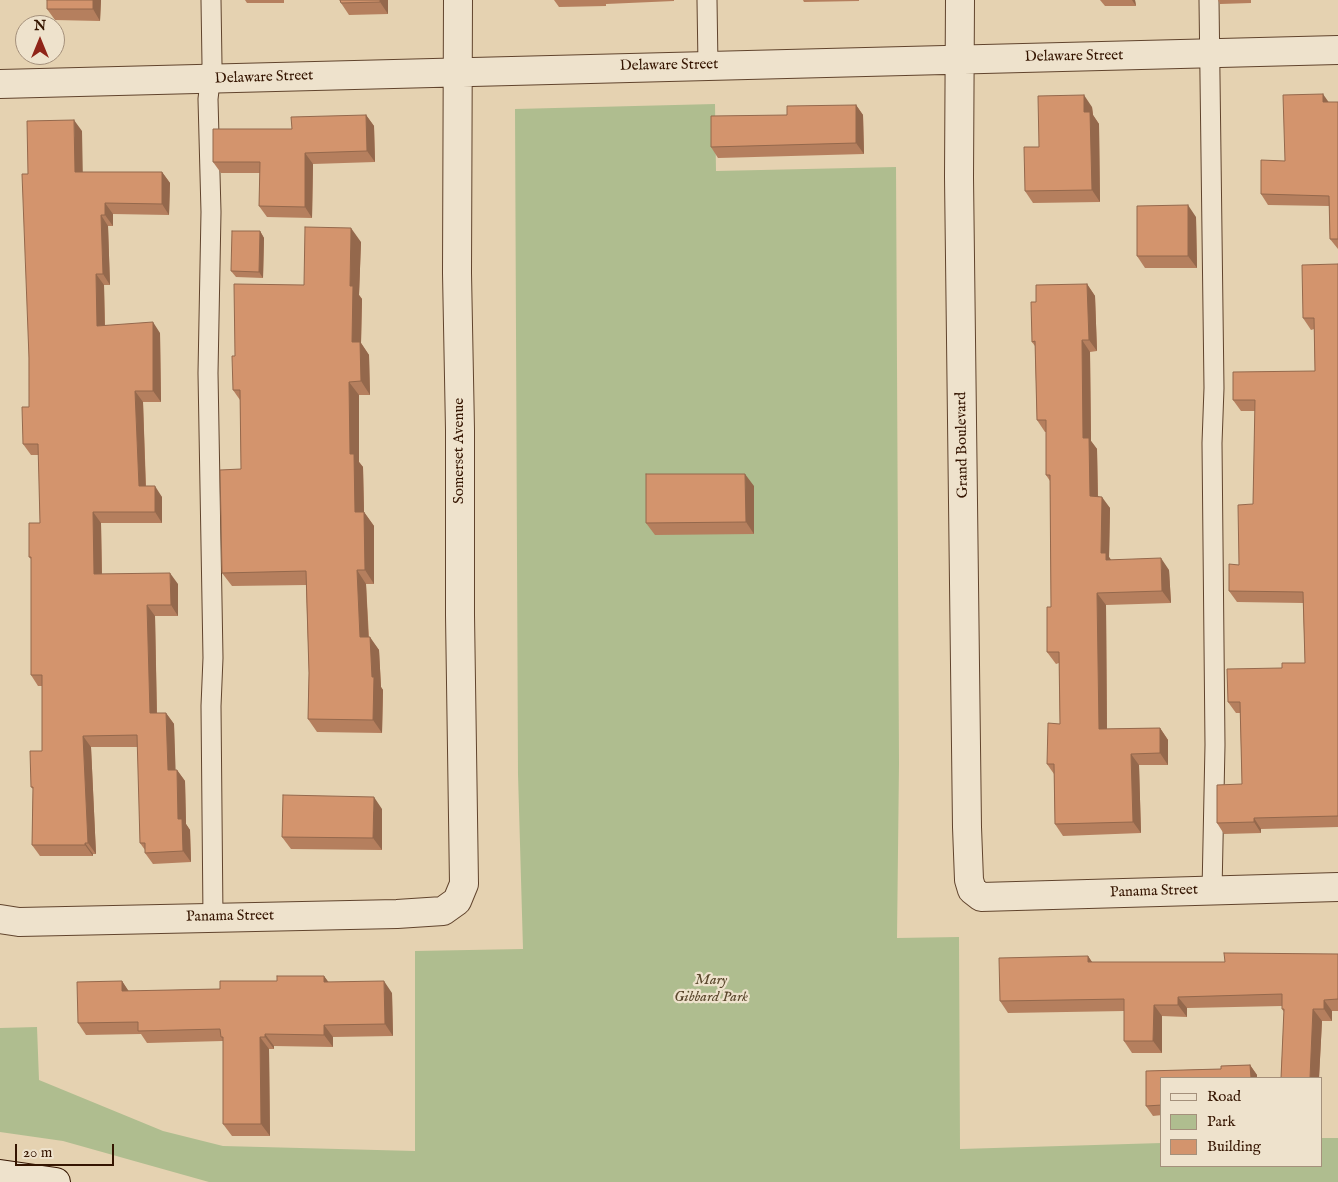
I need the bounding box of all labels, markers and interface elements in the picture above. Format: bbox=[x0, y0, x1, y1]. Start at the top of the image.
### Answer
north arrow bbox=[15, 15, 65, 65]
text: N bbox=[34, 17, 46, 35]
street label: Delaware Street bbox=[1025, 47, 1123, 67]
street label: Delaware Street bbox=[620, 56, 718, 76]
street label: Delaware Street bbox=[214, 67, 314, 89]
street label: Grand Boulevard bbox=[953, 392, 973, 498]
street label: Somerset Avenue bbox=[451, 398, 469, 504]
street label: Panama Street bbox=[1110, 881, 1198, 903]
street label: Panama Street bbox=[186, 907, 274, 927]
park label: Mary Gibbard Park bbox=[674, 972, 748, 1007]
legend bbox=[1160, 1077, 1323, 1167]
text: Road bbox=[1207, 1087, 1241, 1106]
text: Park bbox=[1207, 1112, 1236, 1131]
scale bar bbox=[18, 1134, 116, 1166]
text: Building bbox=[1207, 1137, 1261, 1156]
text: 20 m bbox=[23, 1143, 52, 1162]

